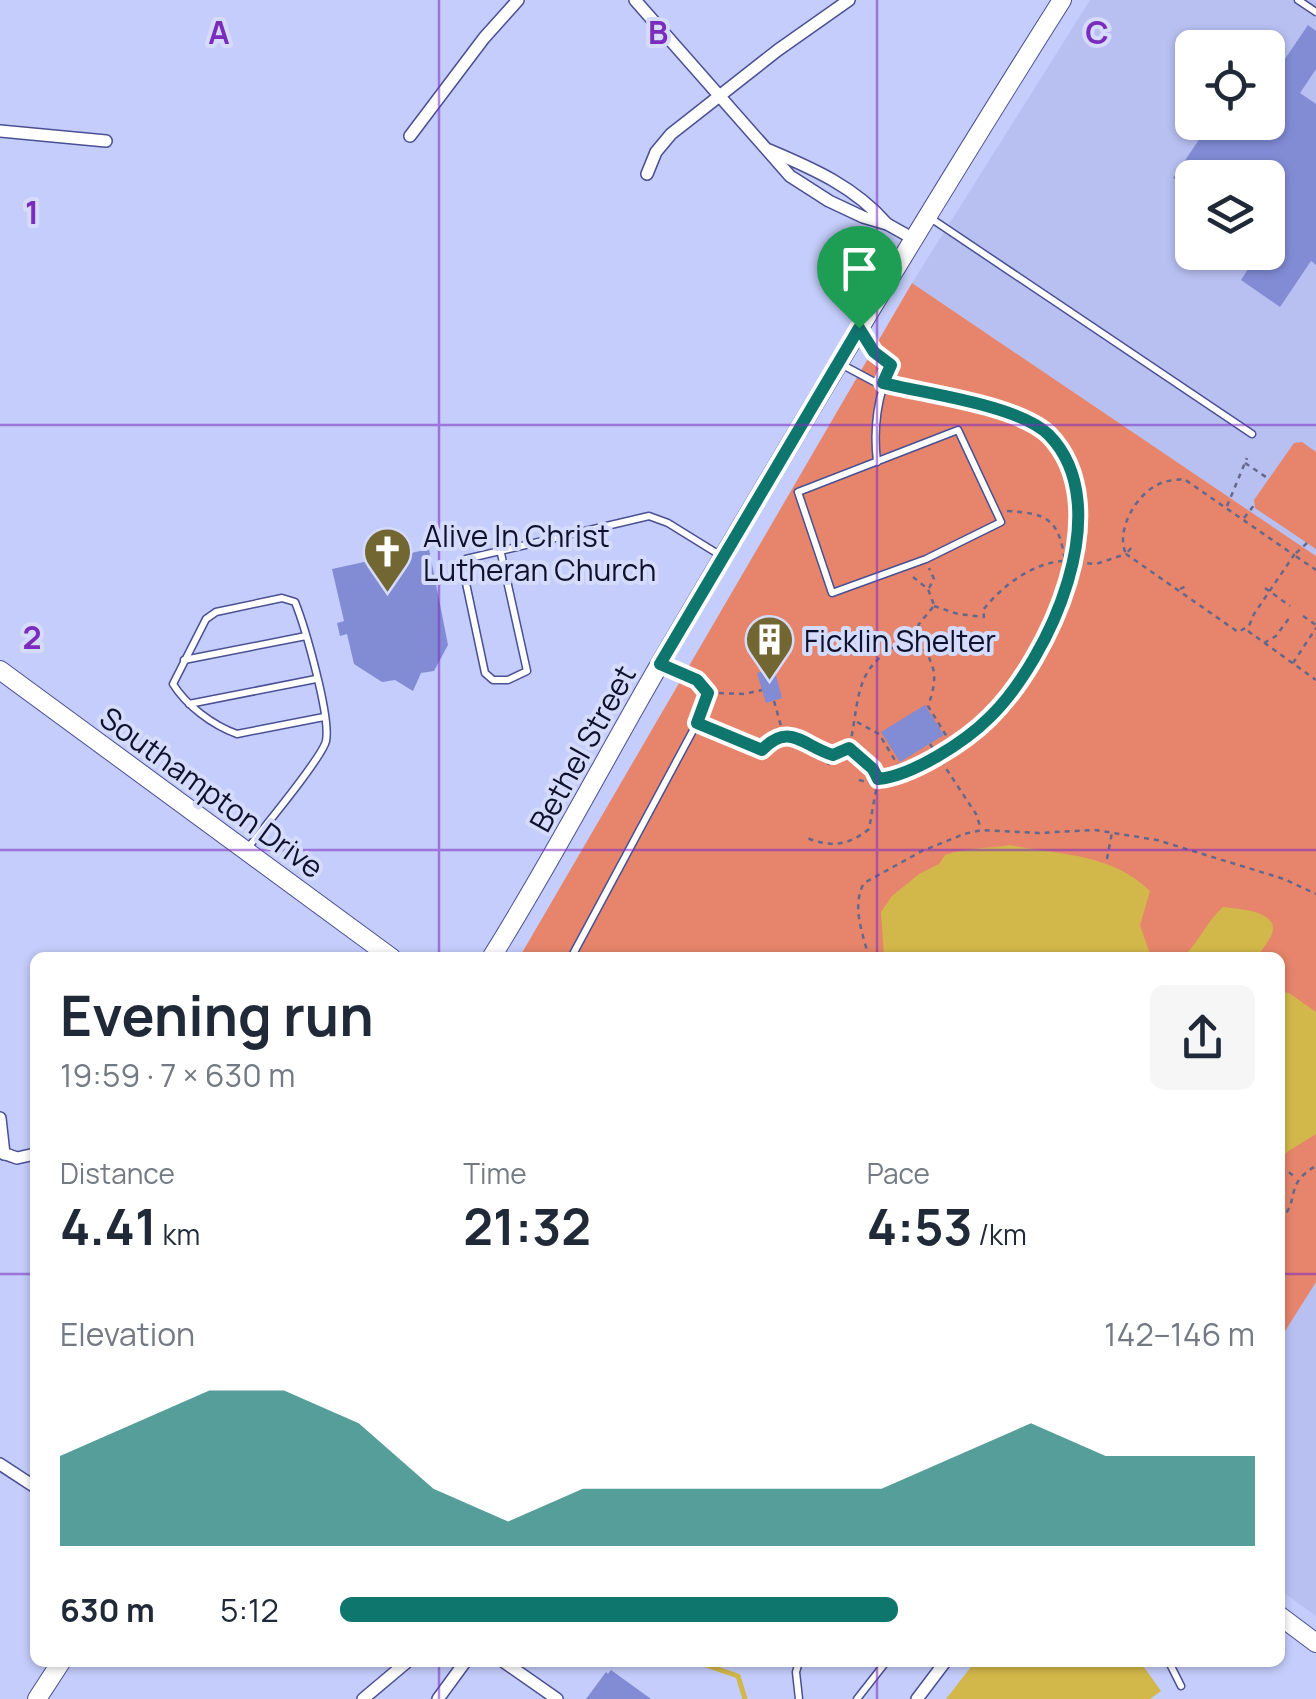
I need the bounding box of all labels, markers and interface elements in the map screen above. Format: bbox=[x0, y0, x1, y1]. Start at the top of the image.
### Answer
text: A bbox=[208, 10, 230, 54]
text: B bbox=[648, 10, 668, 54]
text: C bbox=[1085, 10, 1109, 54]
map controls bbox=[1175, 30, 1285, 270]
button: locate bbox=[1175, 30, 1285, 140]
button: layers bbox=[1175, 160, 1285, 270]
text: 1 bbox=[25, 190, 39, 234]
pin bbox=[817, 226, 902, 329]
icon: arrive bbox=[832, 241, 887, 296]
place label: Alive In Christ Lutheran Church bbox=[423, 515, 656, 590]
church icon: Alive In Christ Lutheran Church bbox=[362, 526, 414, 594]
building icon: Ficklin Shelter bbox=[743, 614, 795, 682]
text: 2 bbox=[22, 615, 42, 659]
place label: Ficklin Shelter bbox=[804, 620, 996, 661]
street label: Bethel Street bbox=[519, 657, 645, 839]
street label: Southampton Drive bbox=[92, 697, 332, 887]
text: Evening run bbox=[60, 977, 374, 1053]
button: share bbox=[1150, 985, 1255, 1090]
text: 19:59 · 7 × 630 m bbox=[60, 1053, 295, 1097]
text: Distance bbox=[60, 1154, 175, 1192]
text: Time bbox=[463, 1154, 527, 1192]
text: Pace bbox=[867, 1154, 930, 1192]
text: 4.41 bbox=[60, 1192, 157, 1260]
text: 21:32 bbox=[463, 1192, 591, 1260]
text: 4:53 bbox=[867, 1192, 973, 1260]
text: km bbox=[157, 1215, 200, 1253]
text: /km bbox=[973, 1215, 1027, 1253]
text: Elevation bbox=[60, 1312, 195, 1356]
text: 142–146 m bbox=[1104, 1312, 1255, 1356]
text: 630 m bbox=[60, 1588, 155, 1632]
text: 5:12 bbox=[220, 1588, 279, 1632]

